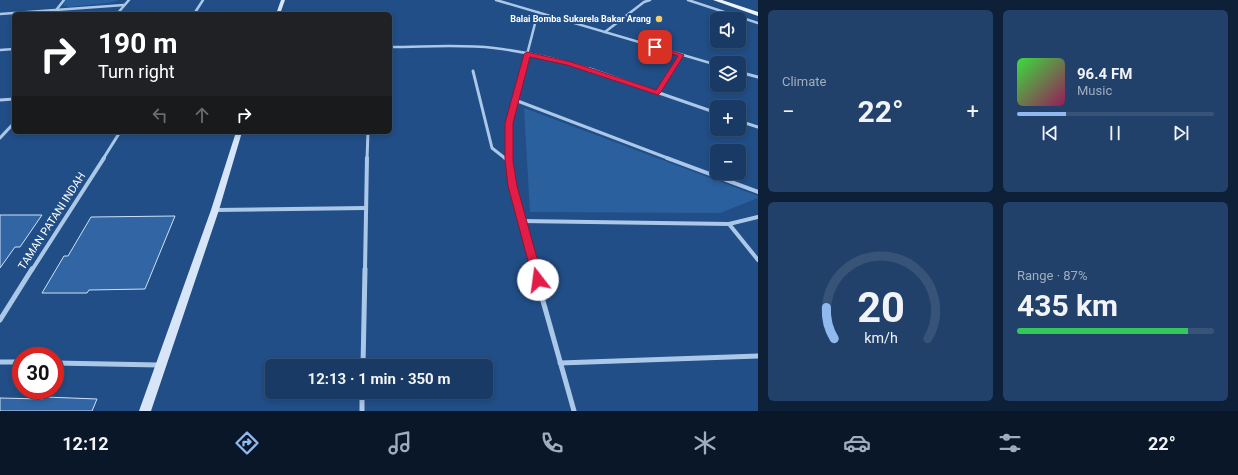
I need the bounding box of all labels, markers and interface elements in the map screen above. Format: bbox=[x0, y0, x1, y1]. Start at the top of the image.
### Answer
map controls bbox=[710, 12, 746, 180]
button: sound bbox=[710, 12, 746, 48]
place label: Balai Bomba Sukarela Bakar Arang bbox=[510, 14, 651, 24]
marker: Balai Bomba Sukarela Bakar Arang bbox=[654, 14, 664, 24]
text: 190 m bbox=[98, 27, 177, 60]
icon: right bbox=[32, 28, 84, 80]
pin bbox=[638, 30, 672, 64]
icon: arrive bbox=[644, 36, 666, 58]
button: layers bbox=[710, 56, 746, 92]
text: Turn right bbox=[98, 61, 175, 82]
text: 96.4 FM bbox=[1077, 65, 1132, 83]
text: Climate bbox=[782, 74, 826, 89]
text: Music bbox=[1077, 83, 1112, 98]
text: 22° bbox=[857, 94, 904, 129]
text: − bbox=[782, 99, 795, 124]
text: + bbox=[967, 99, 979, 124]
button: + bbox=[710, 100, 746, 136]
icon: left bbox=[149, 104, 171, 126]
icon: ahead bbox=[191, 104, 213, 126]
icon: right bbox=[233, 104, 255, 126]
icon: previous bbox=[1039, 122, 1061, 144]
icon: pause bbox=[1104, 122, 1126, 144]
icon: next bbox=[1170, 122, 1192, 144]
button: − bbox=[710, 144, 746, 180]
street label: TAMAN PATANI INDAH bbox=[16, 170, 88, 272]
position arrow bbox=[517, 259, 559, 301]
text: Range · 87% bbox=[1017, 268, 1087, 283]
text: 20 bbox=[857, 283, 904, 332]
text: 435 km bbox=[1017, 288, 1118, 323]
text: km/h bbox=[864, 330, 897, 346]
speed limit sign: 30 bbox=[12, 347, 64, 399]
text: 12:13 · 1 min · 350 m bbox=[308, 370, 450, 388]
icon: directions bbox=[233, 429, 261, 457]
icon: music bbox=[386, 429, 414, 457]
icon: phone bbox=[538, 429, 566, 457]
icon: climate bbox=[691, 429, 719, 457]
icon: car bbox=[843, 429, 871, 457]
icon: filters bbox=[996, 429, 1024, 457]
text: 12:12 bbox=[62, 433, 109, 454]
text: 22° bbox=[1148, 433, 1176, 454]

